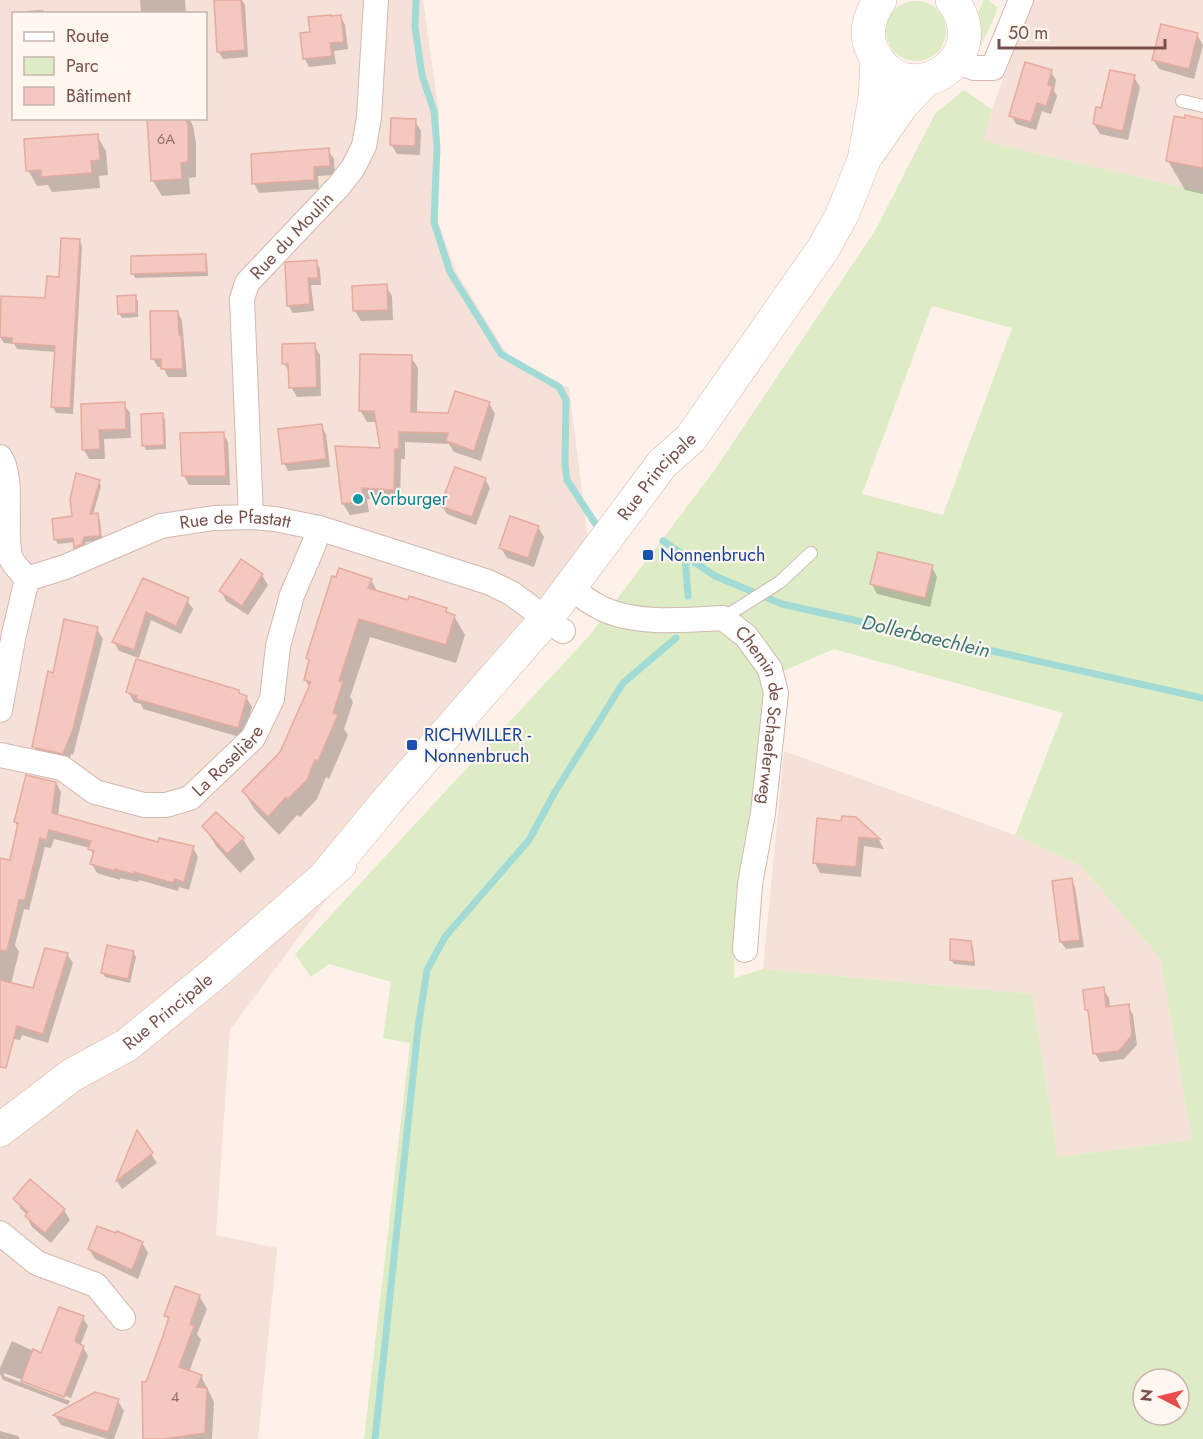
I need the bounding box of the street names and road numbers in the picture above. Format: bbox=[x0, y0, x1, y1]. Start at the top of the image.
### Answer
street label: Rue du Moulin bbox=[244, 186, 340, 285]
street label: Rue Principale bbox=[611, 426, 702, 526]
street label: Rue de Pfastatt bbox=[178, 504, 294, 536]
street label: Chemin de Schaeferweg bbox=[730, 619, 789, 806]
street label: La Roselière bbox=[186, 721, 270, 802]
street label: Rue Principale bbox=[117, 967, 218, 1056]

